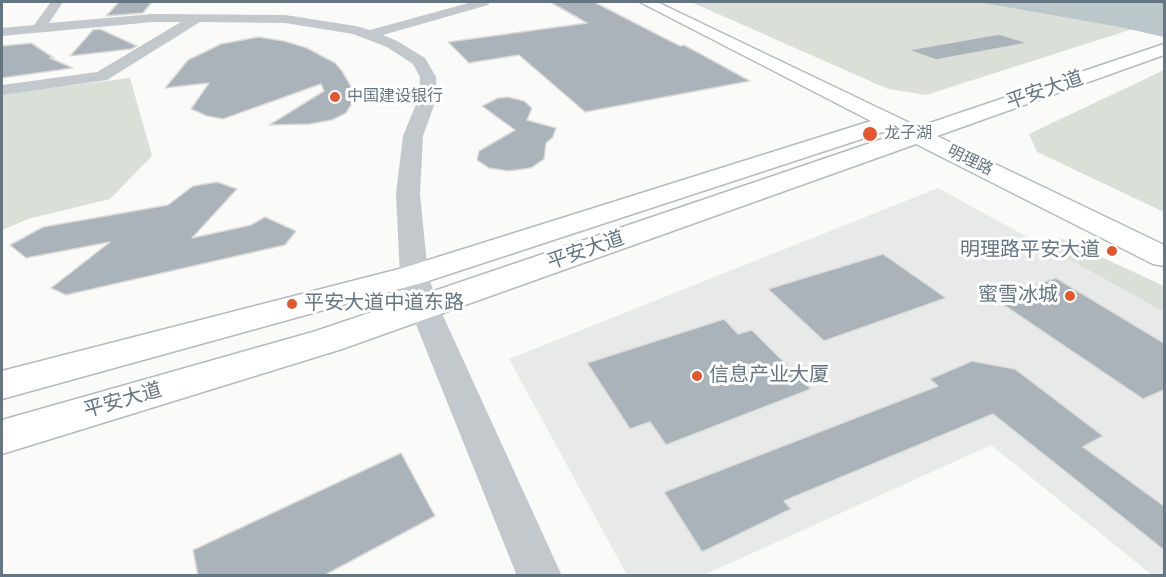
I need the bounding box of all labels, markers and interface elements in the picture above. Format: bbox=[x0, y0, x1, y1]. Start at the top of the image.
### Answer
street label: 平安大道 bbox=[1003, 67, 1087, 115]
place label: 中国建设银行 bbox=[347, 87, 443, 107]
marker: 中国建设银行 bbox=[328, 90, 342, 104]
place label: 龙子湖 bbox=[884, 124, 932, 144]
marker: 龙子湖 bbox=[861, 125, 879, 143]
street label: 明理路 bbox=[944, 142, 996, 180]
street label: 平安大道 bbox=[544, 227, 628, 275]
place label: 明理路平安大道 bbox=[960, 239, 1100, 263]
marker: 明理路平安大道 bbox=[1105, 244, 1119, 258]
place label: 蜜雪冰城 bbox=[978, 284, 1058, 308]
marker: 蜜雪冰城 bbox=[1063, 289, 1077, 303]
place label: 平安大道中道东路 bbox=[304, 292, 464, 316]
marker: 平安大道中道东路 bbox=[285, 297, 299, 311]
place label: 信息产业大厦 bbox=[709, 364, 829, 388]
marker: 信息产业大厦 bbox=[690, 369, 704, 383]
street label: 平安大道 bbox=[81, 378, 165, 424]

